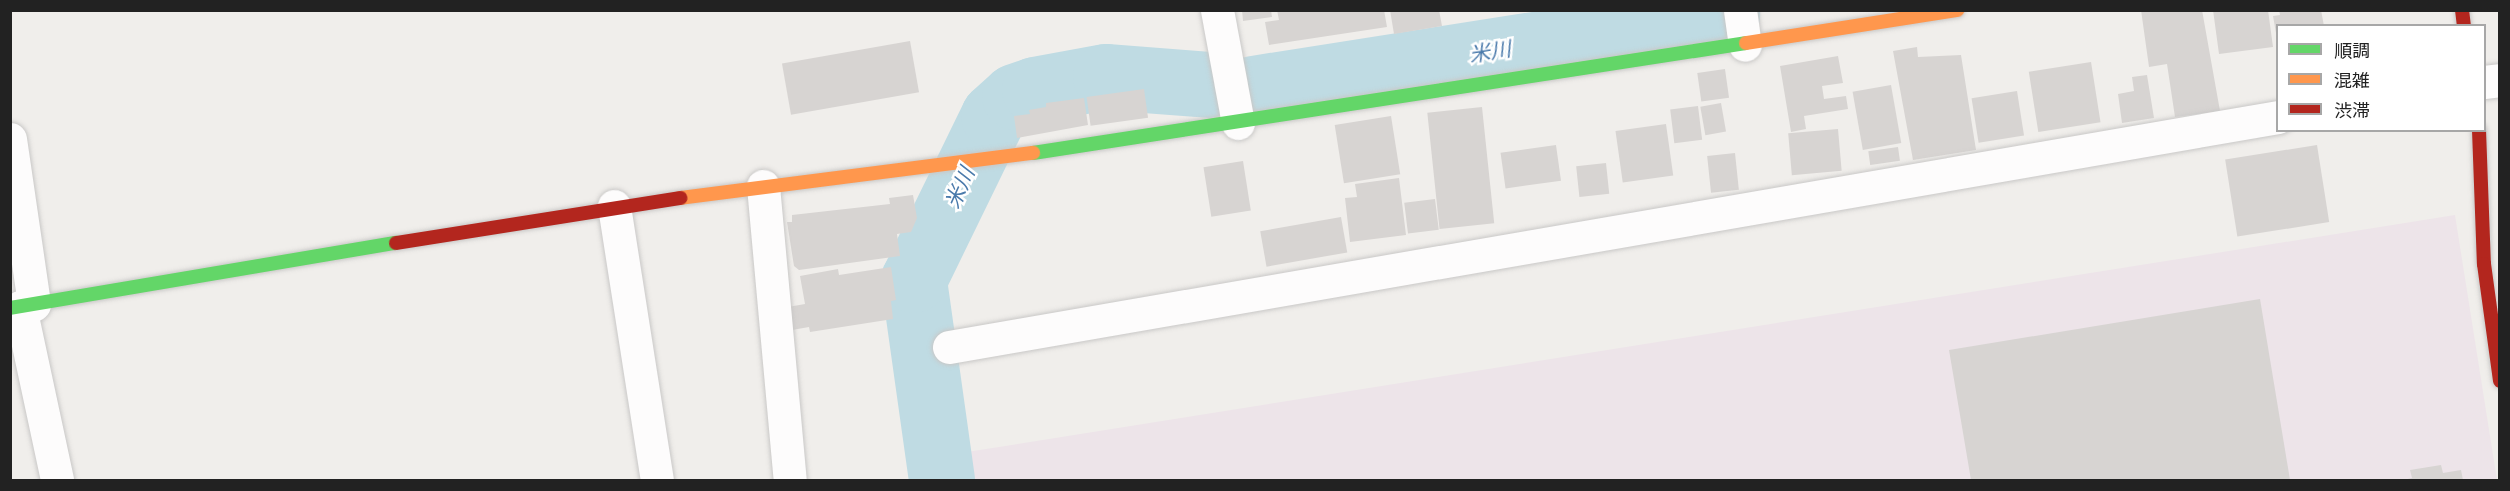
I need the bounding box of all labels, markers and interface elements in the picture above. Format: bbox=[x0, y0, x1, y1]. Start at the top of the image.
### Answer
legend bbox=[2276, 24, 2486, 132]
water label: 米川 bbox=[1467, 36, 1513, 68]
text: 順調 bbox=[2334, 40, 2370, 61]
text: 混雑 bbox=[2334, 70, 2370, 91]
text: 渋滞 bbox=[2334, 100, 2370, 121]
water label: 米川 bbox=[940, 164, 980, 212]

